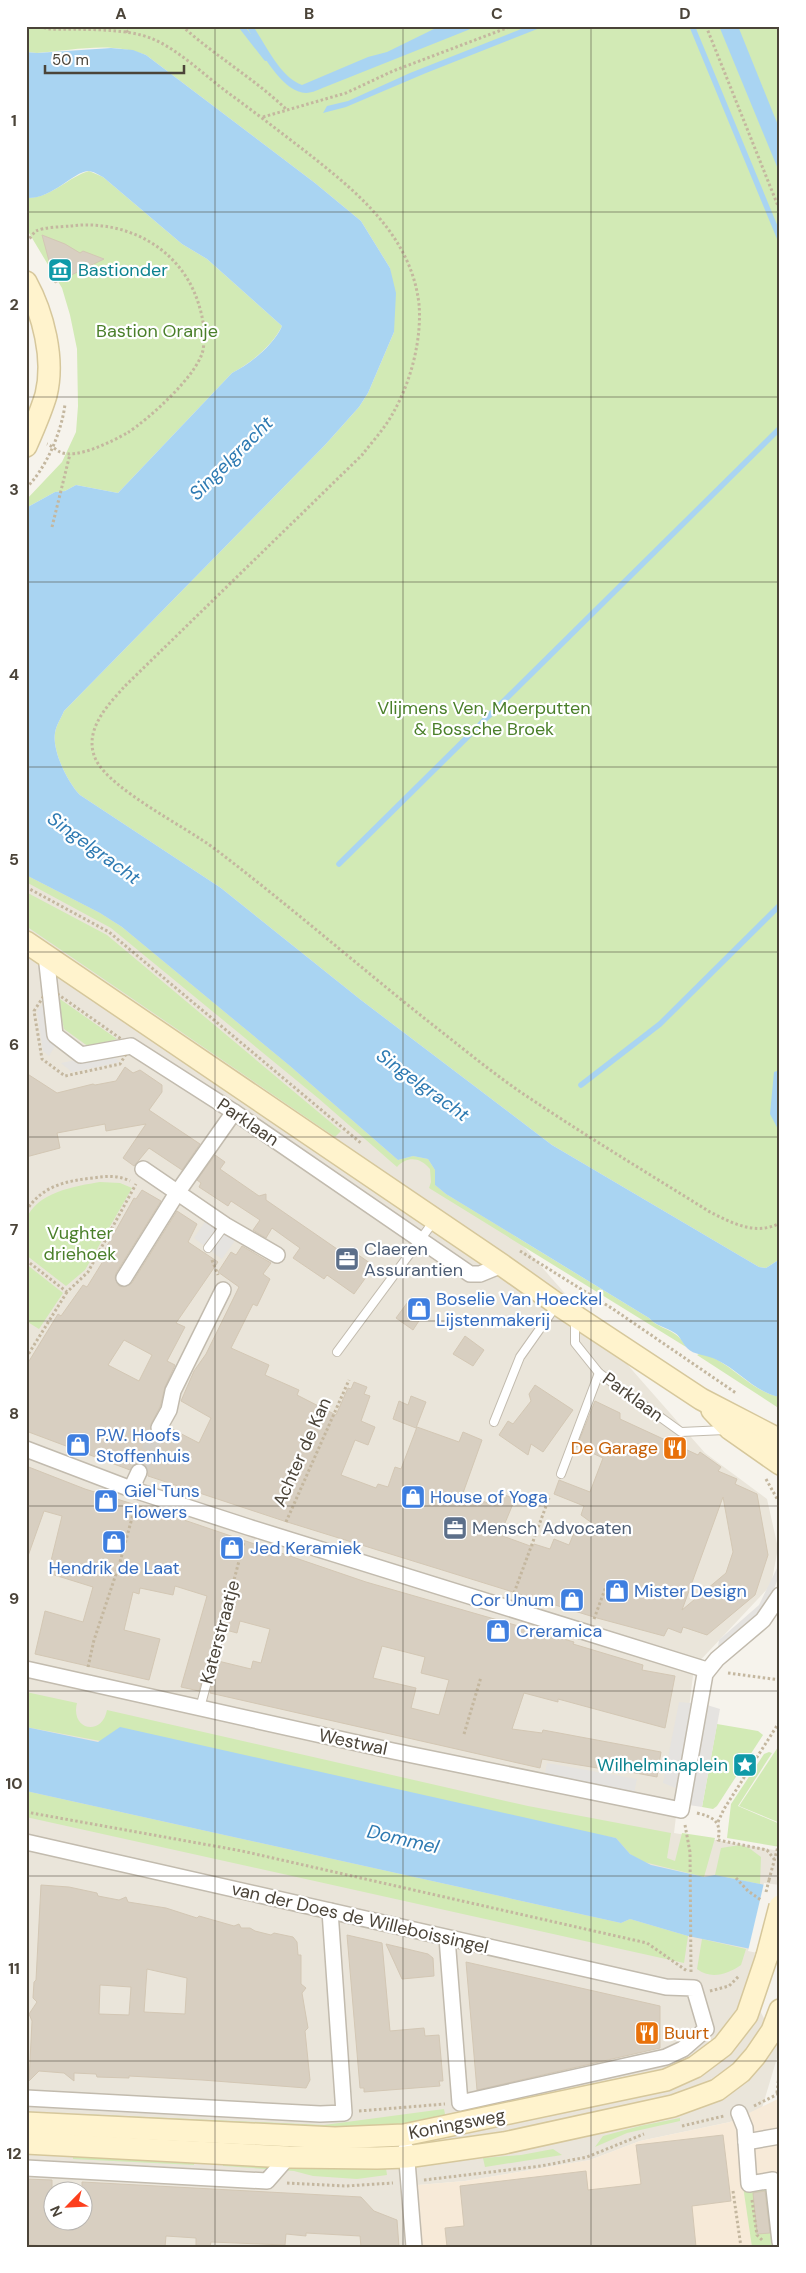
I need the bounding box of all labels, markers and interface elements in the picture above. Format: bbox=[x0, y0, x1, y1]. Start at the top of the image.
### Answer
text: A bbox=[115, 3, 127, 24]
text: B bbox=[304, 3, 314, 24]
text: C bbox=[491, 3, 503, 24]
text: D bbox=[679, 3, 691, 24]
scale bar bbox=[45, 42, 184, 74]
text: 50 m bbox=[52, 50, 89, 70]
text: 1 bbox=[11, 110, 17, 131]
museum icon: Bastionder bbox=[47, 257, 73, 283]
place label: Bastionder bbox=[78, 258, 168, 282]
text: 2 bbox=[9, 294, 19, 315]
park label: Bastion Oranje bbox=[96, 319, 218, 343]
water label: Singelgracht bbox=[184, 410, 279, 505]
text: 3 bbox=[9, 479, 19, 500]
text: 4 bbox=[9, 664, 19, 685]
park label: Vlijmens Ven, Moerputten & Bossche Broek bbox=[377, 696, 591, 741]
water label: Singelgracht bbox=[43, 806, 146, 891]
text: 5 bbox=[9, 849, 19, 870]
text: 6 bbox=[9, 1034, 19, 1055]
water label: Singelgracht bbox=[372, 1043, 475, 1128]
street label: Parklaan bbox=[212, 1093, 284, 1151]
text: 7 bbox=[10, 1219, 19, 1240]
park label: Vughter driehoek bbox=[44, 1221, 116, 1266]
place label: Claeren Assurantien bbox=[364, 1237, 463, 1282]
office icon: Claeren Assurantien bbox=[334, 1246, 360, 1272]
place label: Boselie Van Hoeckel Lijstenmakerij bbox=[436, 1287, 602, 1332]
shop icon: Boselie Van Hoeckel Lijstenmakerij bbox=[406, 1296, 432, 1322]
street label: Parklaan bbox=[598, 1367, 668, 1427]
street label: Achter de Kan bbox=[267, 1394, 337, 1510]
text: 8 bbox=[9, 1403, 19, 1424]
place label: P.W. Hoofs Stoffenhuis bbox=[96, 1423, 190, 1468]
shop icon: P.W. Hoofs Stoffenhuis bbox=[65, 1432, 91, 1458]
restaurant icon: De Garage bbox=[662, 1435, 688, 1461]
place label: De Garage bbox=[571, 1436, 658, 1460]
place label: Giel Tuns Flowers bbox=[124, 1479, 200, 1524]
shop icon: House of Yoga bbox=[400, 1484, 426, 1510]
place label: House of Yoga bbox=[430, 1485, 548, 1509]
shop icon: Giel Tuns Flowers bbox=[93, 1488, 119, 1514]
office icon: Mensch Advocaten bbox=[442, 1515, 468, 1541]
place label: Mensch Advocaten bbox=[472, 1516, 632, 1540]
shop icon: Hendrik de Laat bbox=[101, 1529, 127, 1555]
shop icon: Jed Keramiek bbox=[219, 1535, 245, 1561]
place label: Jed Keramiek bbox=[250, 1536, 362, 1560]
place label: Hendrik de Laat bbox=[48, 1556, 180, 1580]
street label: Katerstraatje bbox=[195, 1577, 245, 1687]
shop icon: Mister Design bbox=[604, 1578, 630, 1604]
place label: Mister Design bbox=[634, 1579, 747, 1603]
shop icon: Cor Unum bbox=[559, 1587, 585, 1613]
text: 9 bbox=[9, 1588, 19, 1609]
place label: Cor Unum bbox=[470, 1588, 554, 1612]
shop icon: Creramica bbox=[485, 1618, 511, 1644]
place label: Creramica bbox=[516, 1619, 602, 1643]
street label: Westwal bbox=[316, 1723, 390, 1761]
place icon: Wilhelminaplein bbox=[732, 1752, 758, 1778]
place label: Wilhelminaplein bbox=[597, 1753, 728, 1777]
text: 10 bbox=[5, 1773, 23, 1794]
water label: Dommel bbox=[365, 1819, 442, 1860]
street label: van der Does de Willeboissingel bbox=[229, 1877, 491, 1959]
text: 11 bbox=[8, 1958, 20, 1979]
restaurant icon: Buurt bbox=[634, 2020, 660, 2046]
place label: Buurt bbox=[664, 2021, 709, 2045]
street label: Koningsweg bbox=[407, 2103, 507, 2145]
text: 12 bbox=[6, 2143, 22, 2164]
north arrow bbox=[42, 2180, 92, 2230]
text: N bbox=[46, 2203, 66, 2220]

